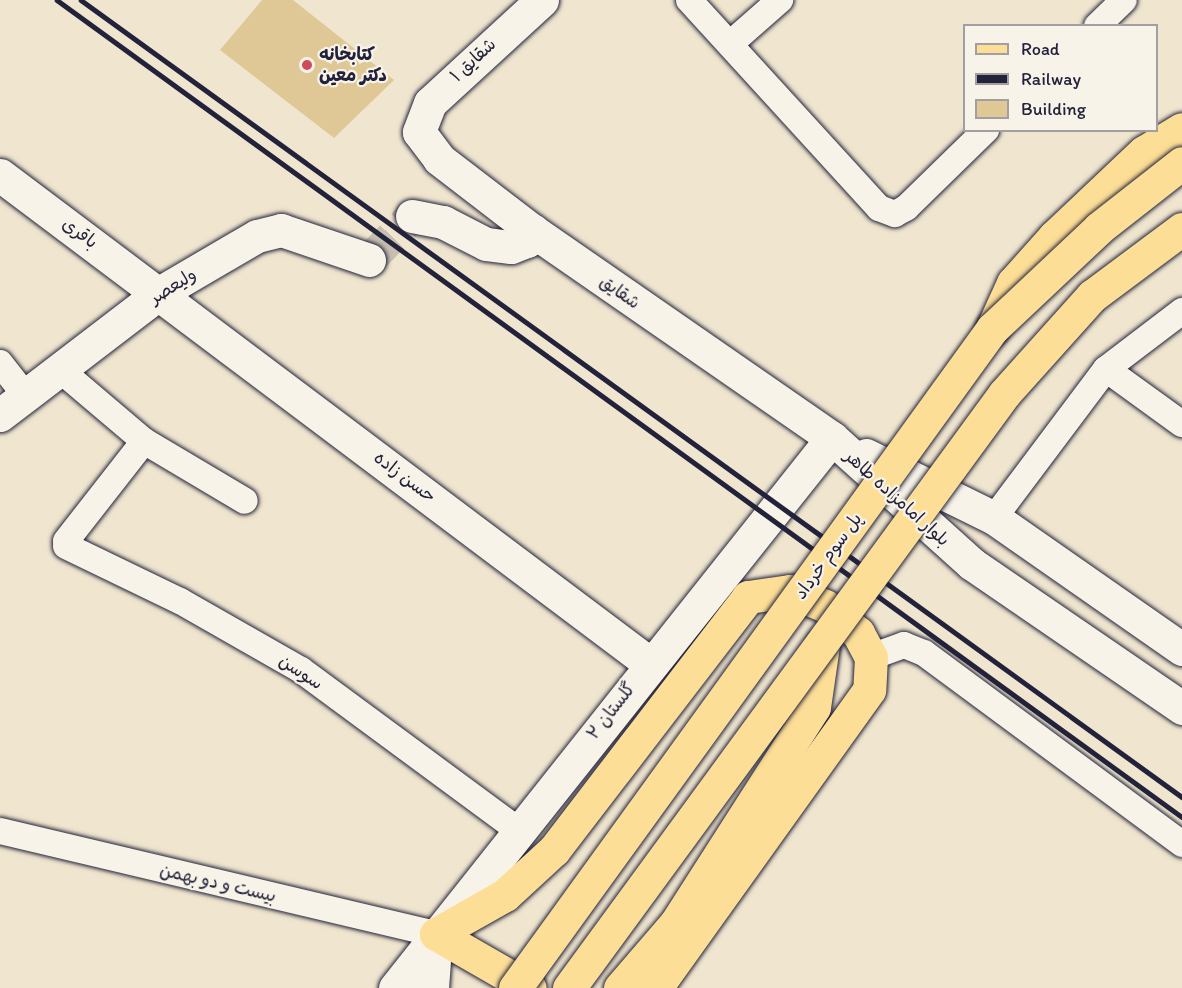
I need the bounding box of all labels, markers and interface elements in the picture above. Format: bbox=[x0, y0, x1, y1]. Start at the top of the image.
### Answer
legend bbox=[963, 24, 1158, 132]
street label: ۱ شقایق bbox=[446, 33, 500, 87]
text: Road bbox=[1021, 38, 1060, 60]
place label: کتابخانه دکتر معین bbox=[319, 44, 387, 86]
marker: کتابخانه دکتر معین bbox=[300, 58, 314, 72]
text: Railway bbox=[1021, 68, 1081, 90]
text: Building bbox=[1021, 98, 1086, 120]
street label: باقری bbox=[58, 213, 102, 253]
street label: ولیعصر bbox=[146, 263, 200, 309]
street label: شقایق bbox=[596, 270, 644, 314]
street label: بلوار امامزاده طاهر bbox=[840, 445, 954, 551]
street label: حسن زاده bbox=[370, 447, 440, 507]
street label: پل سوم خرداد bbox=[789, 508, 867, 604]
street label: سوسن bbox=[275, 650, 327, 694]
street label: گلستان ۲ bbox=[582, 678, 640, 744]
street label: بیست و دو بهمن bbox=[158, 859, 278, 907]

